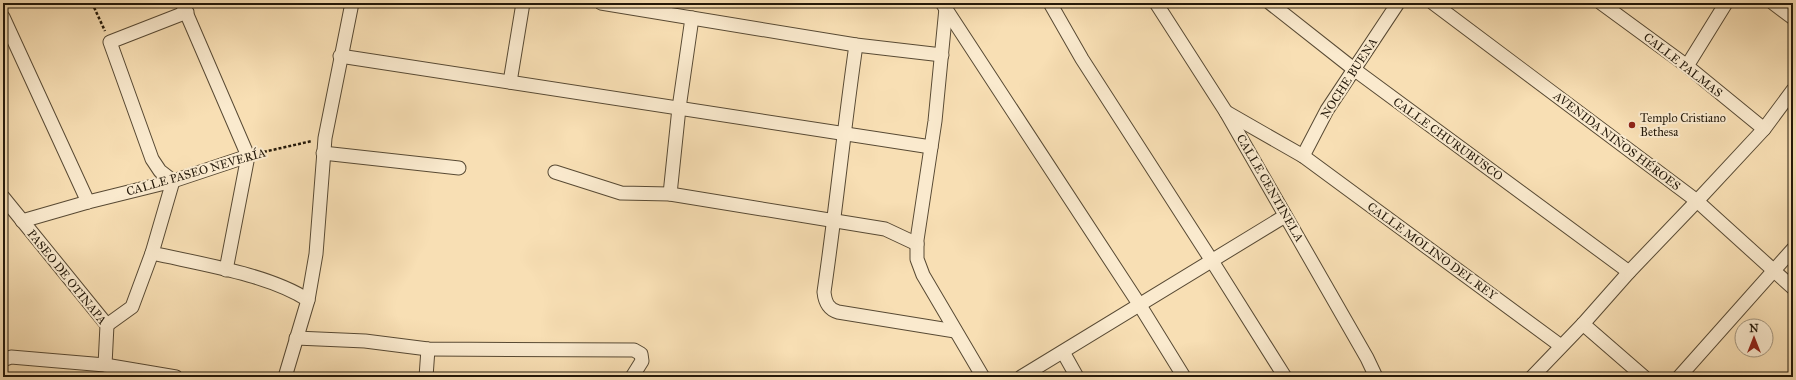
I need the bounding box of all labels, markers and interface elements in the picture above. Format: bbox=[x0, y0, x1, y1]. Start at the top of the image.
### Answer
street label: CALLE PALMAS bbox=[1641, 30, 1725, 100]
street label: NOCHE BUENA bbox=[1318, 35, 1380, 121]
street label: AVENIDA NIÑOS HÉROES bbox=[1550, 87, 1684, 193]
street label: CALLE CHURUBUSCO bbox=[1390, 95, 1506, 183]
place label: Templo Cristiano Bethesa bbox=[1640, 111, 1726, 139]
marker: Templo Cristiano Bethesa bbox=[1627, 120, 1637, 130]
street label: CALLE CENTINELA bbox=[1234, 132, 1306, 244]
street label: CALLE PASEO NEVERÍA bbox=[124, 143, 267, 199]
street label: CALLE MOLINO DEL REY bbox=[1365, 199, 1500, 303]
street label: PASEO DE OTINAPA bbox=[25, 227, 109, 327]
north arrow bbox=[1734, 318, 1774, 358]
text: N bbox=[1749, 322, 1759, 335]

